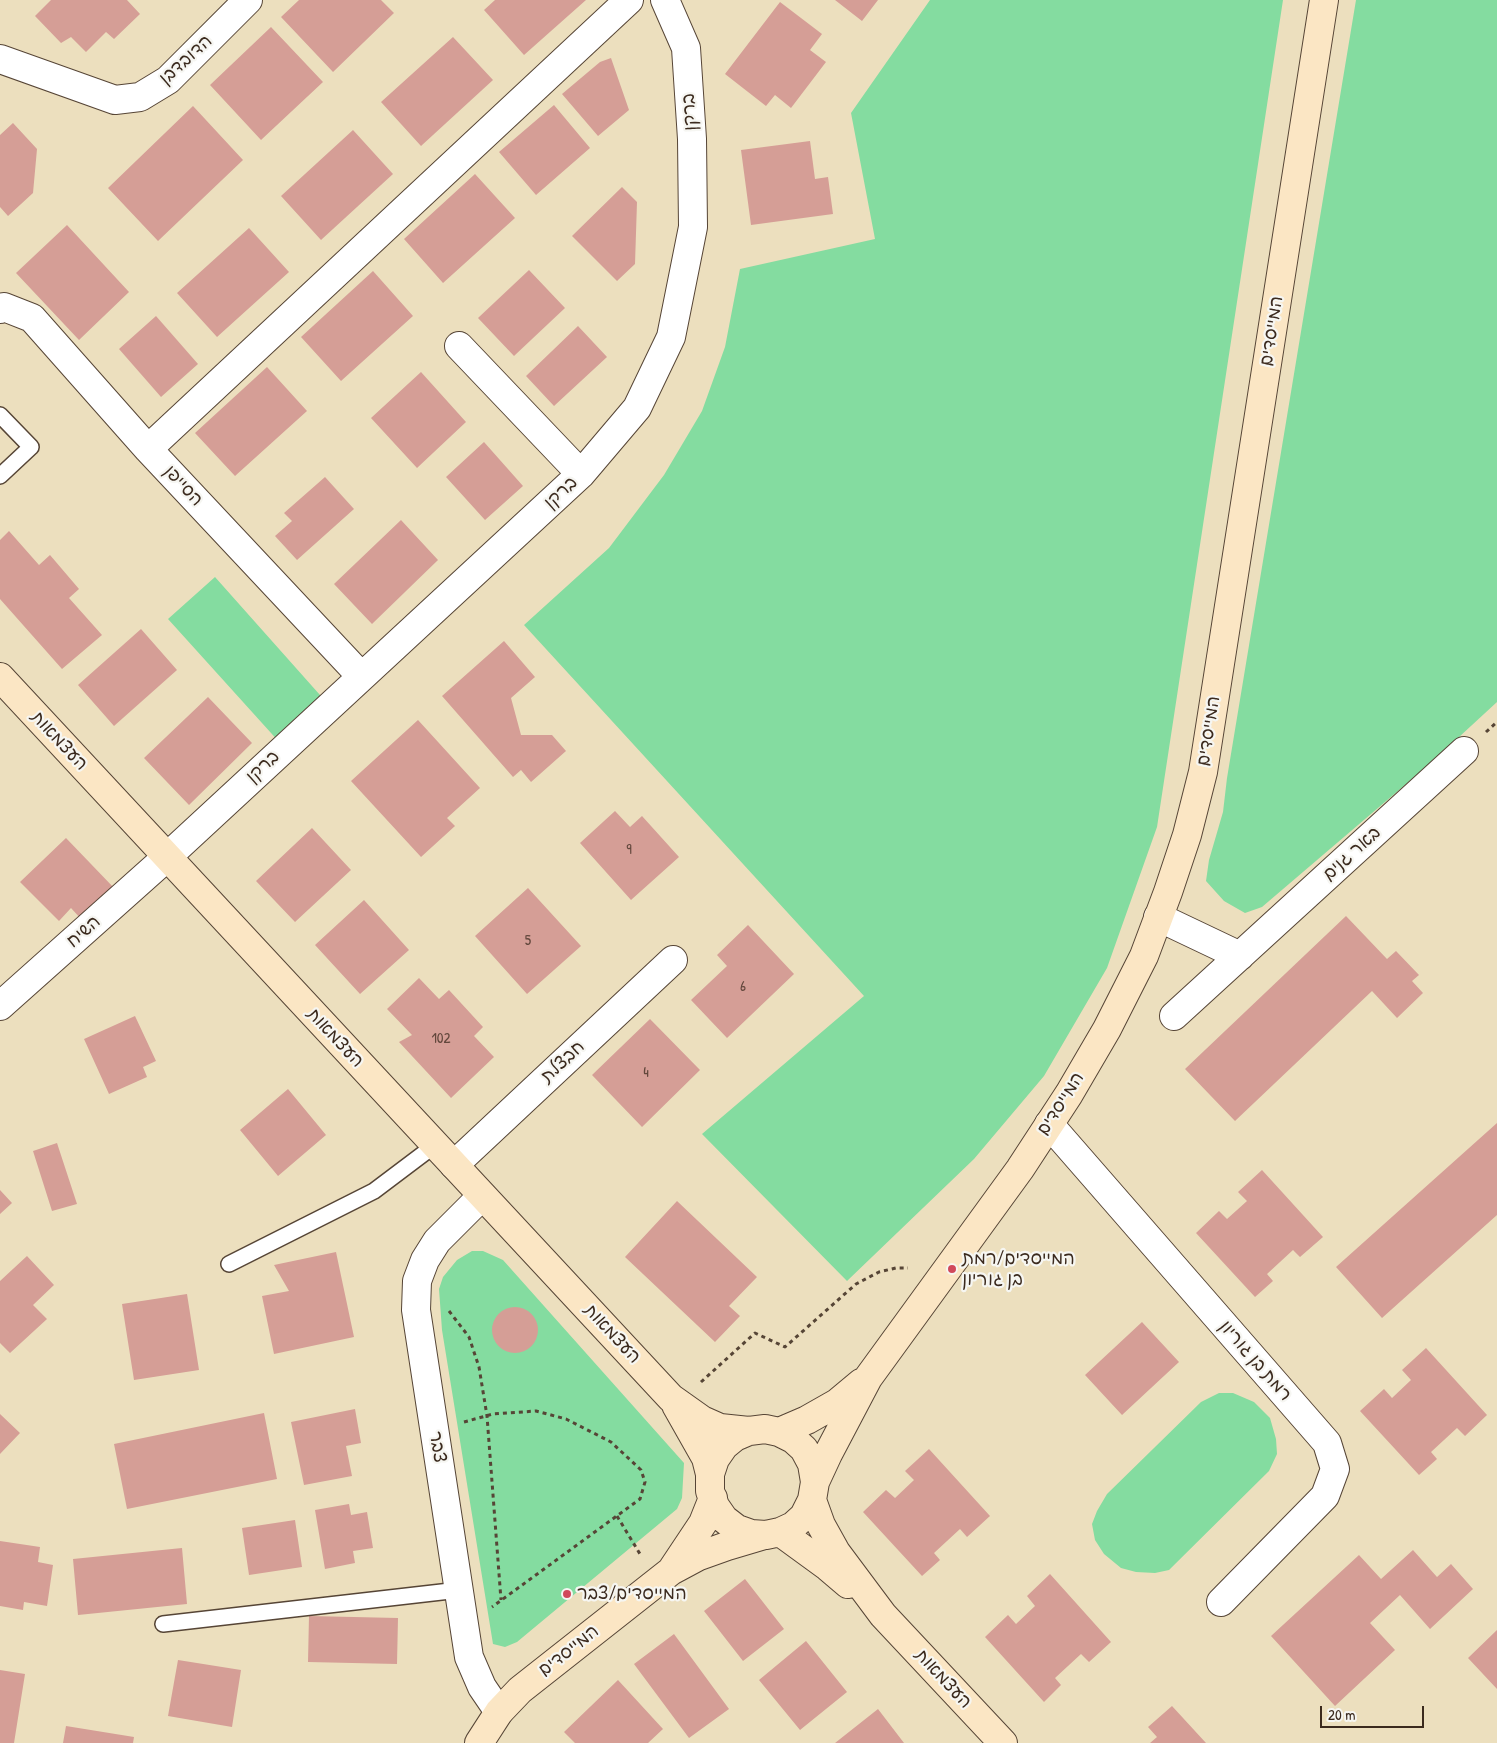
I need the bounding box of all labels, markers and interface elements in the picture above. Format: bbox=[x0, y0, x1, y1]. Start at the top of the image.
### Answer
street label: הדובדבן bbox=[155, 31, 217, 89]
street label: ברקן bbox=[678, 93, 702, 131]
street label: המייסדים bbox=[1256, 294, 1288, 368]
street label: הסייפן bbox=[159, 461, 207, 511]
street label: ברקן bbox=[540, 472, 582, 514]
street label: המייסדים bbox=[1193, 694, 1225, 768]
street label: העצמאות bbox=[26, 707, 92, 775]
street label: ברקן bbox=[242, 746, 284, 788]
street label: באר גנים bbox=[1319, 822, 1385, 886]
house number: 9 bbox=[626, 841, 632, 859]
street label: השיח bbox=[63, 911, 105, 953]
house number: 5 bbox=[525, 932, 531, 950]
house number: 6 bbox=[740, 978, 746, 996]
street label: העצמאות bbox=[302, 1004, 368, 1072]
house number: 102 bbox=[431, 1030, 451, 1048]
street label: חבצלת bbox=[537, 1036, 589, 1088]
house number: 4 bbox=[643, 1064, 649, 1082]
street label: המייסדים bbox=[1033, 1068, 1089, 1140]
place label: המייסדים/רמת בן גוריון bbox=[962, 1248, 1075, 1290]
marker: המייסדים/רמת בן גוריון bbox=[946, 1263, 958, 1275]
street label: העצמאות bbox=[579, 1300, 645, 1368]
street label: רמת בן גוריון bbox=[1214, 1316, 1296, 1406]
street label: צבר bbox=[424, 1430, 450, 1464]
place label: המייסדים/צבר bbox=[577, 1583, 687, 1605]
marker: המייסדים/צבר bbox=[561, 1588, 573, 1600]
street label: המייסדים bbox=[535, 1621, 603, 1681]
street label: העצמאות bbox=[910, 1645, 976, 1713]
scale bar bbox=[1322, 1696, 1426, 1728]
text: 20 m bbox=[1328, 1704, 1355, 1725]

